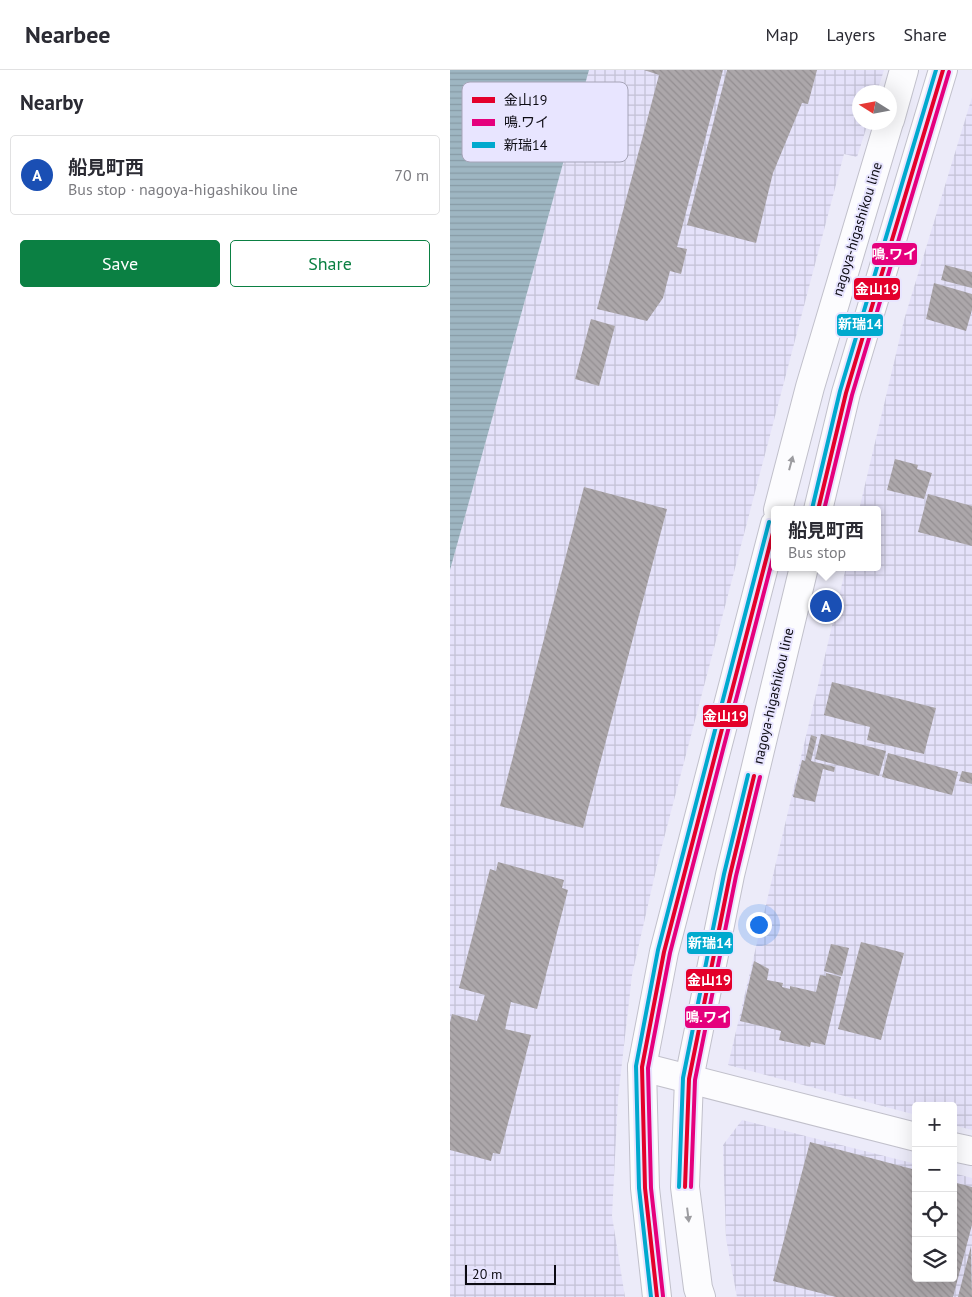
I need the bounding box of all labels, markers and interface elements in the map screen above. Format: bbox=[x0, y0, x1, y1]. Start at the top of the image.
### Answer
text: Nearbee bbox=[25, 19, 110, 50]
text: Map bbox=[766, 23, 798, 46]
text: Layers bbox=[826, 23, 875, 46]
text: Share bbox=[903, 23, 947, 46]
legend bbox=[462, 82, 628, 162]
north arrow bbox=[852, 85, 897, 130]
text: Nearby bbox=[20, 89, 83, 116]
text: 金山19 bbox=[504, 91, 547, 109]
text: 鳴.ワイ bbox=[504, 113, 549, 131]
text: 新瑞14 bbox=[504, 136, 548, 154]
text: 船見町西 bbox=[68, 155, 144, 179]
street label: nagoya-higashikou line bbox=[828, 160, 886, 298]
text: A bbox=[32, 165, 42, 185]
text: 70 m bbox=[394, 165, 429, 185]
text: Bus stop · nagoya-higashikou line bbox=[68, 179, 298, 199]
button: Save bbox=[20, 240, 220, 287]
button: Share bbox=[230, 240, 430, 287]
line badge: 鳴.ワイ bbox=[871, 242, 918, 266]
text: 鳴.ワイ bbox=[871, 245, 917, 263]
line badge: 金山19 bbox=[853, 277, 901, 301]
text: 金山19 bbox=[855, 280, 899, 298]
line badge: 新瑞14 bbox=[836, 313, 884, 337]
text: 新瑞14 bbox=[838, 315, 882, 333]
one-way arrow bbox=[787, 455, 795, 470]
popup bbox=[771, 506, 881, 571]
text: 船見町西 bbox=[788, 518, 864, 542]
text: Bus stop bbox=[788, 542, 846, 562]
pin: A bbox=[810, 587, 842, 625]
street label: nagoya-higashikou line bbox=[749, 626, 797, 766]
line badge: 金山19 bbox=[702, 704, 749, 728]
text: 金山19 bbox=[703, 707, 747, 725]
your location bbox=[746, 912, 772, 938]
line badge: 新瑞14 bbox=[686, 931, 734, 955]
text: 新瑞14 bbox=[688, 934, 732, 952]
line badge: 金山19 bbox=[685, 968, 733, 992]
text: 金山19 bbox=[687, 971, 731, 989]
line badge: 鳴.ワイ bbox=[684, 1005, 731, 1029]
text: 鳴.ワイ bbox=[685, 1008, 731, 1026]
map controls bbox=[912, 1102, 957, 1282]
button: + bbox=[912, 1102, 957, 1147]
button: − bbox=[912, 1147, 957, 1192]
button: locate bbox=[912, 1192, 957, 1237]
one-way arrow bbox=[684, 1208, 692, 1224]
button: layers bbox=[912, 1237, 957, 1282]
scale bar bbox=[465, 1262, 556, 1285]
text: 20 m bbox=[472, 1265, 502, 1283]

